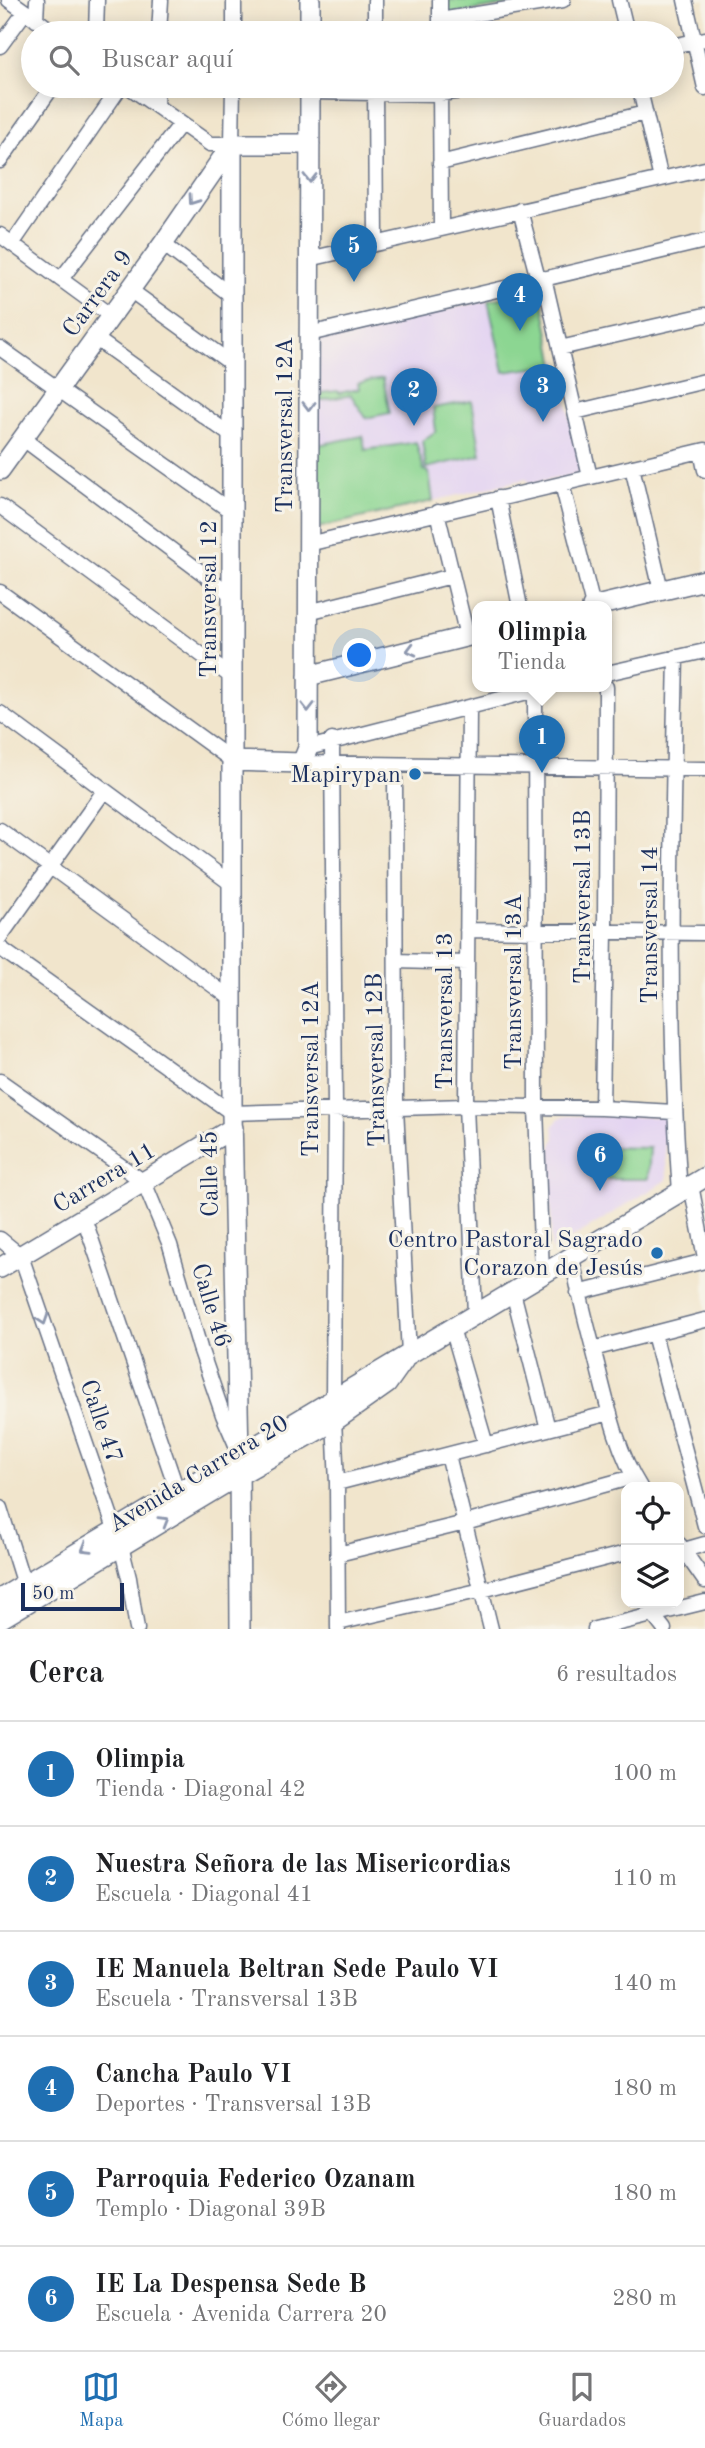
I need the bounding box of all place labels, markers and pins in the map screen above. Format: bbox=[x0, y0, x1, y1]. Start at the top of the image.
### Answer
pin: 5 bbox=[331, 224, 377, 282]
pin: 4 bbox=[497, 273, 543, 331]
pin: 3 bbox=[520, 364, 566, 422]
pin: 2 bbox=[391, 368, 437, 426]
pin: 1 bbox=[519, 715, 565, 773]
place label: Mapirypan bbox=[290, 764, 401, 788]
marker: Mapirypan bbox=[407, 766, 423, 782]
pin: 6 bbox=[577, 1133, 623, 1191]
place label: Centro Pastoral Sagrado Corazon de Jesús bbox=[387, 1229, 643, 1281]
marker: Centro Pastoral Sagrado Corazon de Jesús bbox=[649, 1245, 665, 1261]

